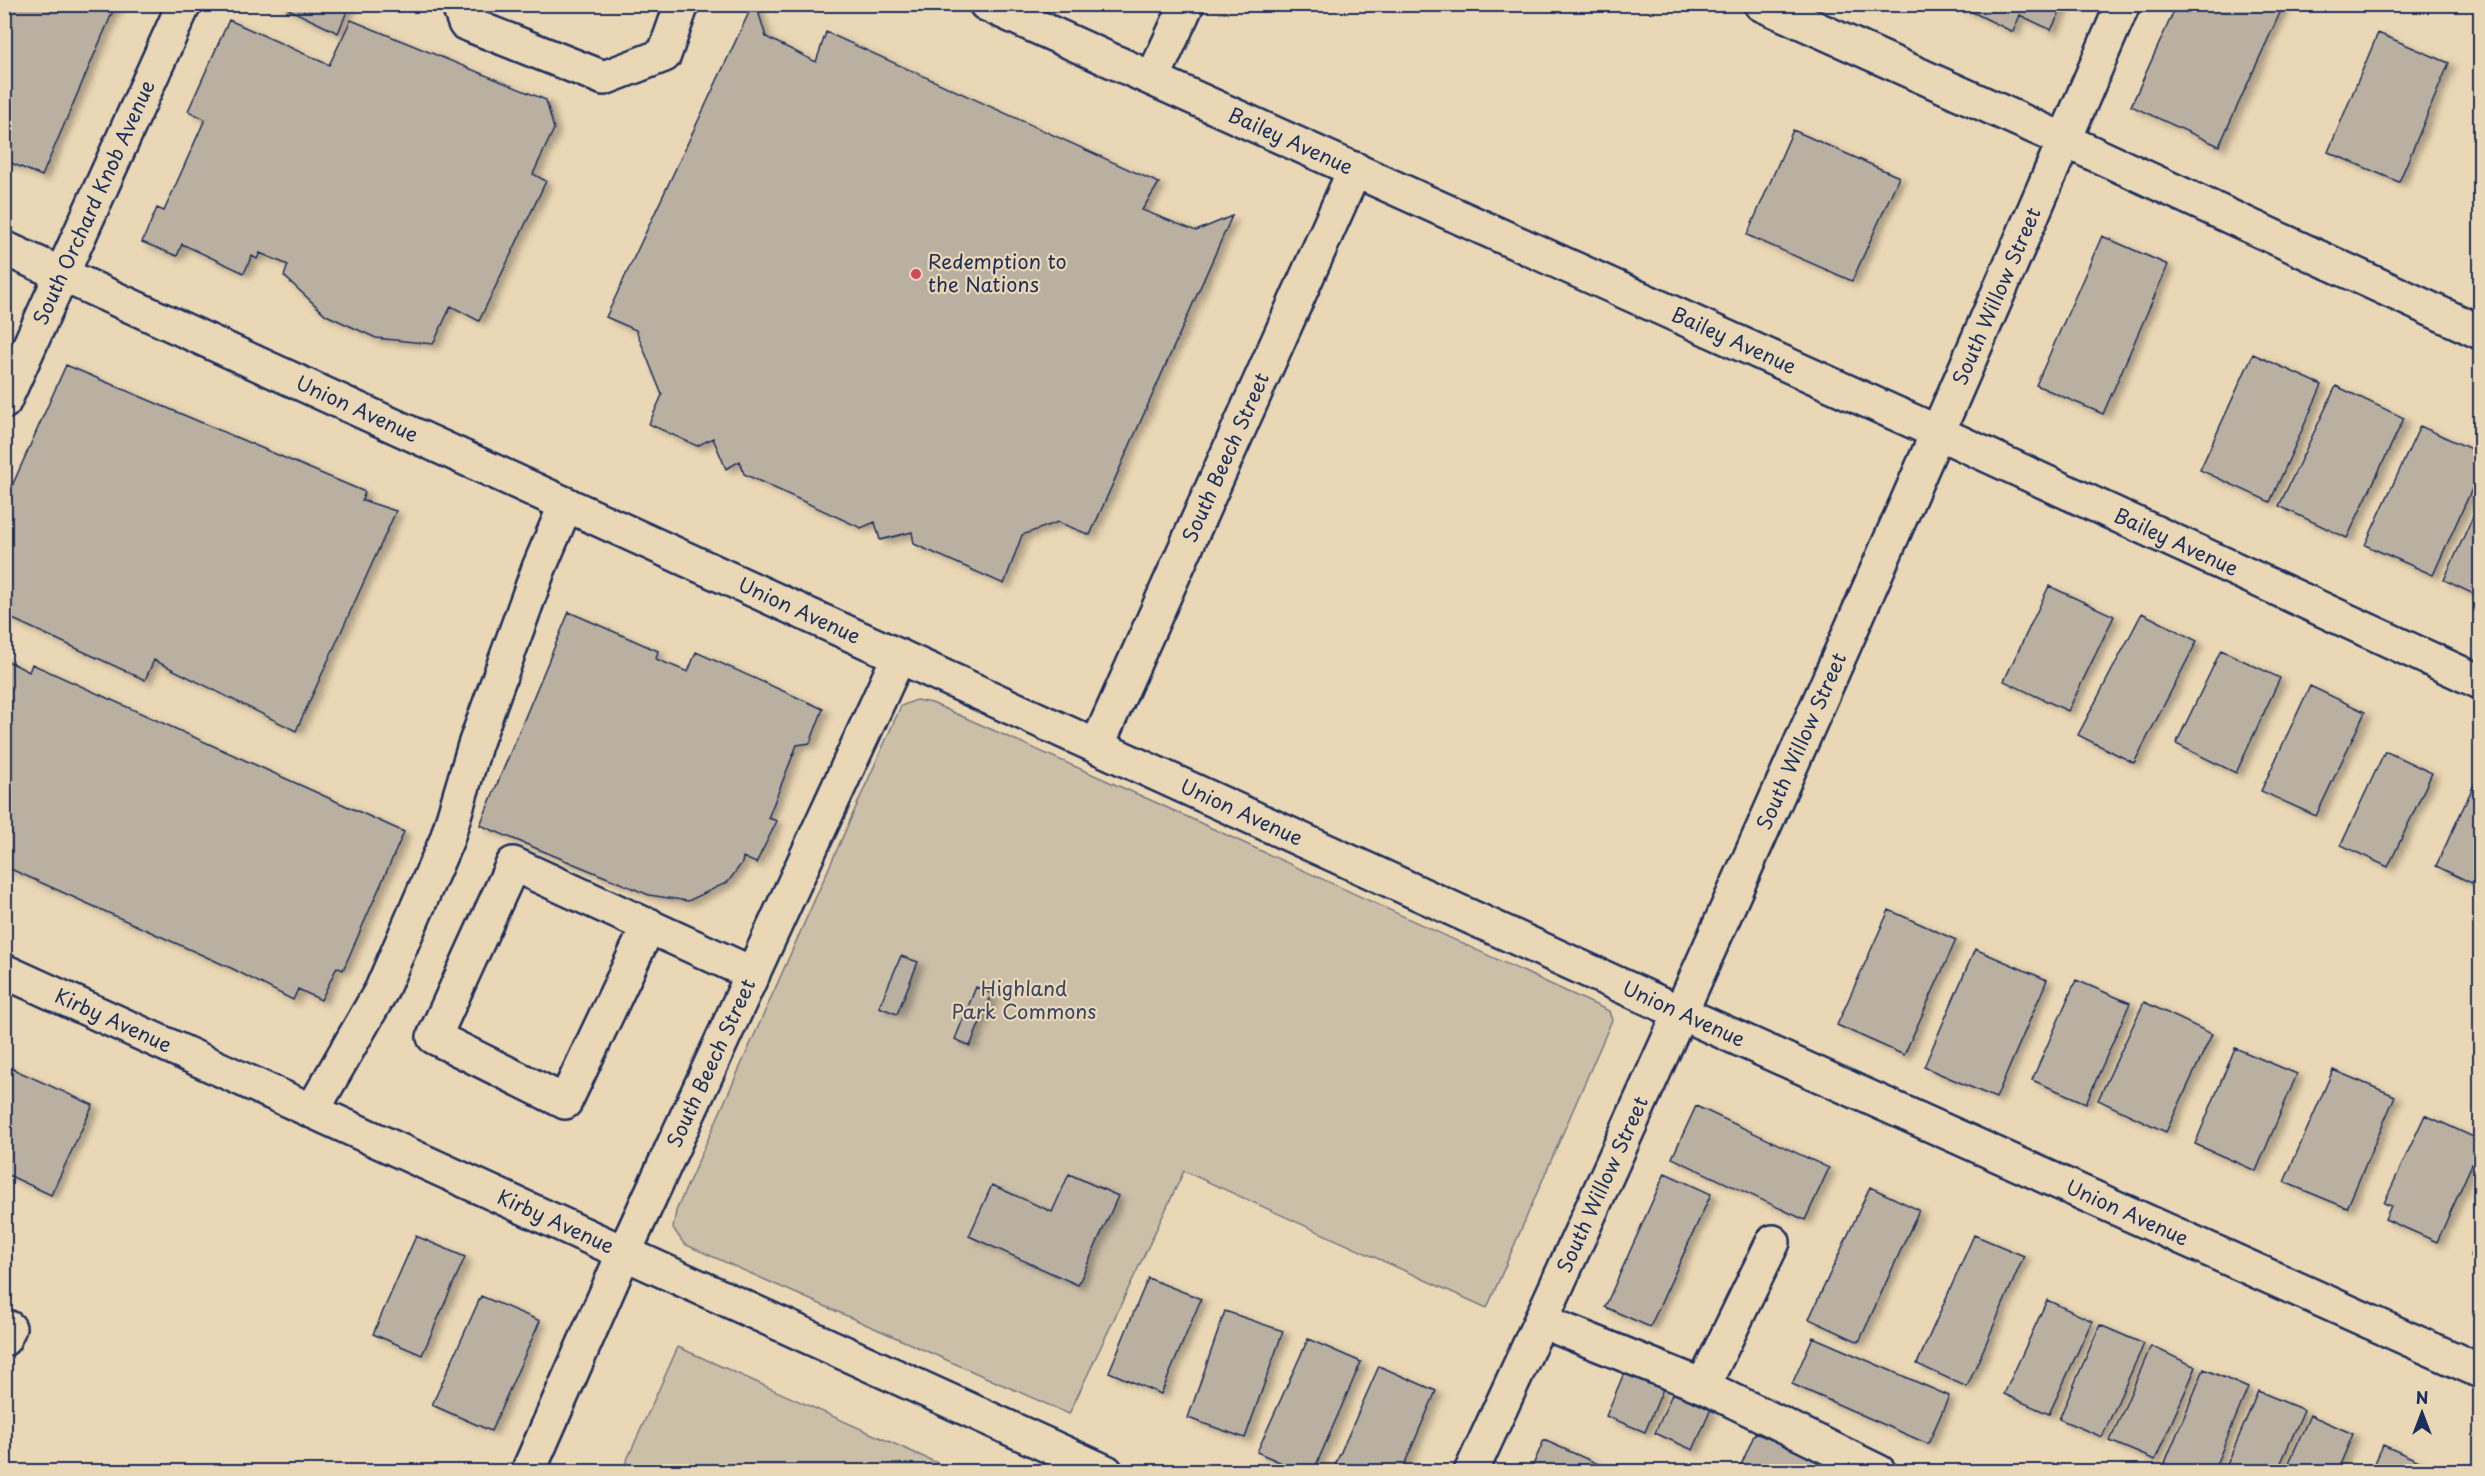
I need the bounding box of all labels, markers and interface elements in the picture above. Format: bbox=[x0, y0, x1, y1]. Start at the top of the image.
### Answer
street label: South Orchard Knob Avenue bbox=[25, 75, 162, 329]
street label: Bailey Avenue bbox=[1224, 99, 1358, 181]
street label: South Willow Street bbox=[1944, 202, 2048, 389]
place label: Redemption to the Nations bbox=[928, 246, 1067, 299]
marker: Redemption to the Nations bbox=[909, 267, 923, 281]
street label: Bailey Avenue bbox=[1667, 299, 1801, 381]
street label: Union Avenue bbox=[291, 367, 424, 449]
street label: South Beech Street bbox=[1174, 367, 1276, 547]
street label: Bailey Avenue bbox=[2109, 500, 2244, 583]
street label: Union Avenue bbox=[734, 569, 866, 651]
street label: South Willow Street bbox=[1748, 648, 1853, 834]
street label: Union Avenue bbox=[1176, 771, 1308, 852]
street label: Union Avenue bbox=[1618, 972, 1750, 1054]
park label: Highland Park Commons bbox=[952, 973, 1096, 1026]
street label: South Beech Street bbox=[659, 974, 762, 1152]
street label: Kirby Avenue bbox=[50, 980, 177, 1059]
street label: South Willow Street bbox=[1549, 1091, 1655, 1277]
street label: Union Avenue bbox=[2061, 1171, 2194, 1253]
street label: Kirby Avenue bbox=[493, 1181, 619, 1260]
north arrow bbox=[2392, 1383, 2452, 1443]
text: N bbox=[2416, 1385, 2428, 1409]

